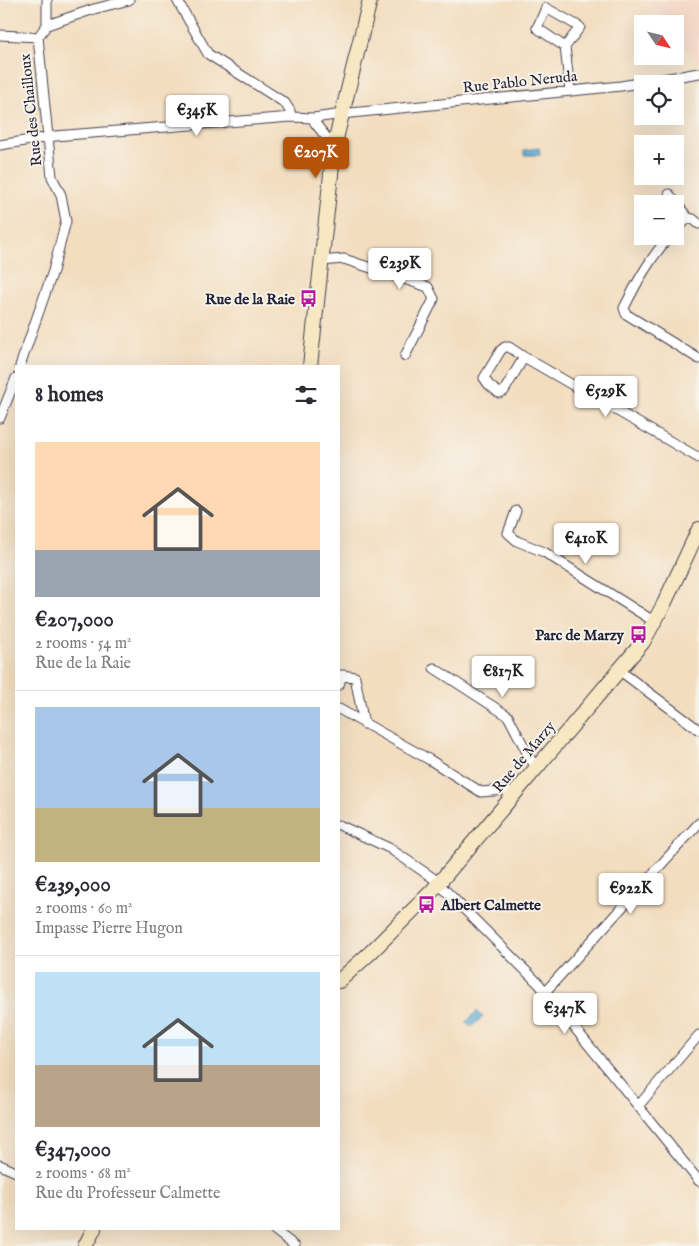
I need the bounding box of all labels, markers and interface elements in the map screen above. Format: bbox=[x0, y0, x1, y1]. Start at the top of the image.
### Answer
north arrow bbox=[634, 15, 684, 65]
map controls bbox=[634, 15, 684, 245]
street label: Rue des Chailloux bbox=[16, 52, 46, 167]
street label: Rue Pablo Neruda bbox=[462, 66, 579, 97]
button: locate bbox=[634, 75, 684, 125]
pin: €345K bbox=[162, 94, 232, 137]
text: €345K bbox=[177, 101, 217, 121]
button: + bbox=[634, 135, 684, 185]
pin: €207K bbox=[281, 136, 351, 179]
text: €207K bbox=[294, 143, 338, 163]
button: − bbox=[634, 195, 684, 245]
pin: €239K bbox=[365, 248, 435, 290]
text: €239K bbox=[379, 254, 421, 274]
bus stop icon: Rue de la Raie bbox=[299, 289, 319, 309]
place label: Rue de la Raie bbox=[205, 290, 295, 309]
pin: €529K bbox=[571, 376, 641, 418]
icon: filters bbox=[292, 381, 320, 409]
text: 8 homes bbox=[35, 382, 103, 409]
text: €529K bbox=[585, 382, 627, 402]
icon: home bbox=[133, 474, 223, 564]
pin: €410K bbox=[551, 522, 621, 565]
text: €410K bbox=[565, 529, 607, 549]
text: €207,000 bbox=[35, 607, 114, 634]
bus stop icon: Parc de Marzy bbox=[628, 625, 648, 645]
place label: Parc de Marzy bbox=[535, 626, 625, 645]
text: 2 rooms · 54 m² bbox=[35, 634, 132, 654]
text: Rue de la Raie bbox=[35, 654, 131, 674]
pin: €817K bbox=[468, 656, 538, 698]
text: €817K bbox=[483, 662, 523, 682]
street label: Rue de Marzy bbox=[488, 717, 560, 797]
icon: home bbox=[133, 740, 223, 830]
text: €239,000 bbox=[35, 872, 111, 899]
pin: €922K bbox=[596, 872, 666, 915]
text: €922K bbox=[610, 879, 652, 899]
bus stop icon: Albert Calmette bbox=[417, 895, 437, 915]
place label: Albert Calmette bbox=[440, 896, 541, 915]
text: 2 rooms · 60 m² bbox=[35, 899, 133, 919]
text: Impasse Pierre Hugon bbox=[35, 919, 183, 939]
pin: €347K bbox=[530, 992, 600, 1035]
text: €347K bbox=[544, 999, 586, 1019]
icon: home bbox=[133, 1005, 223, 1095]
text: €347,000 bbox=[35, 1137, 111, 1164]
text: 2 rooms · 68 m² bbox=[35, 1164, 131, 1184]
text: Rue du Professeur Calmette bbox=[35, 1184, 220, 1204]

